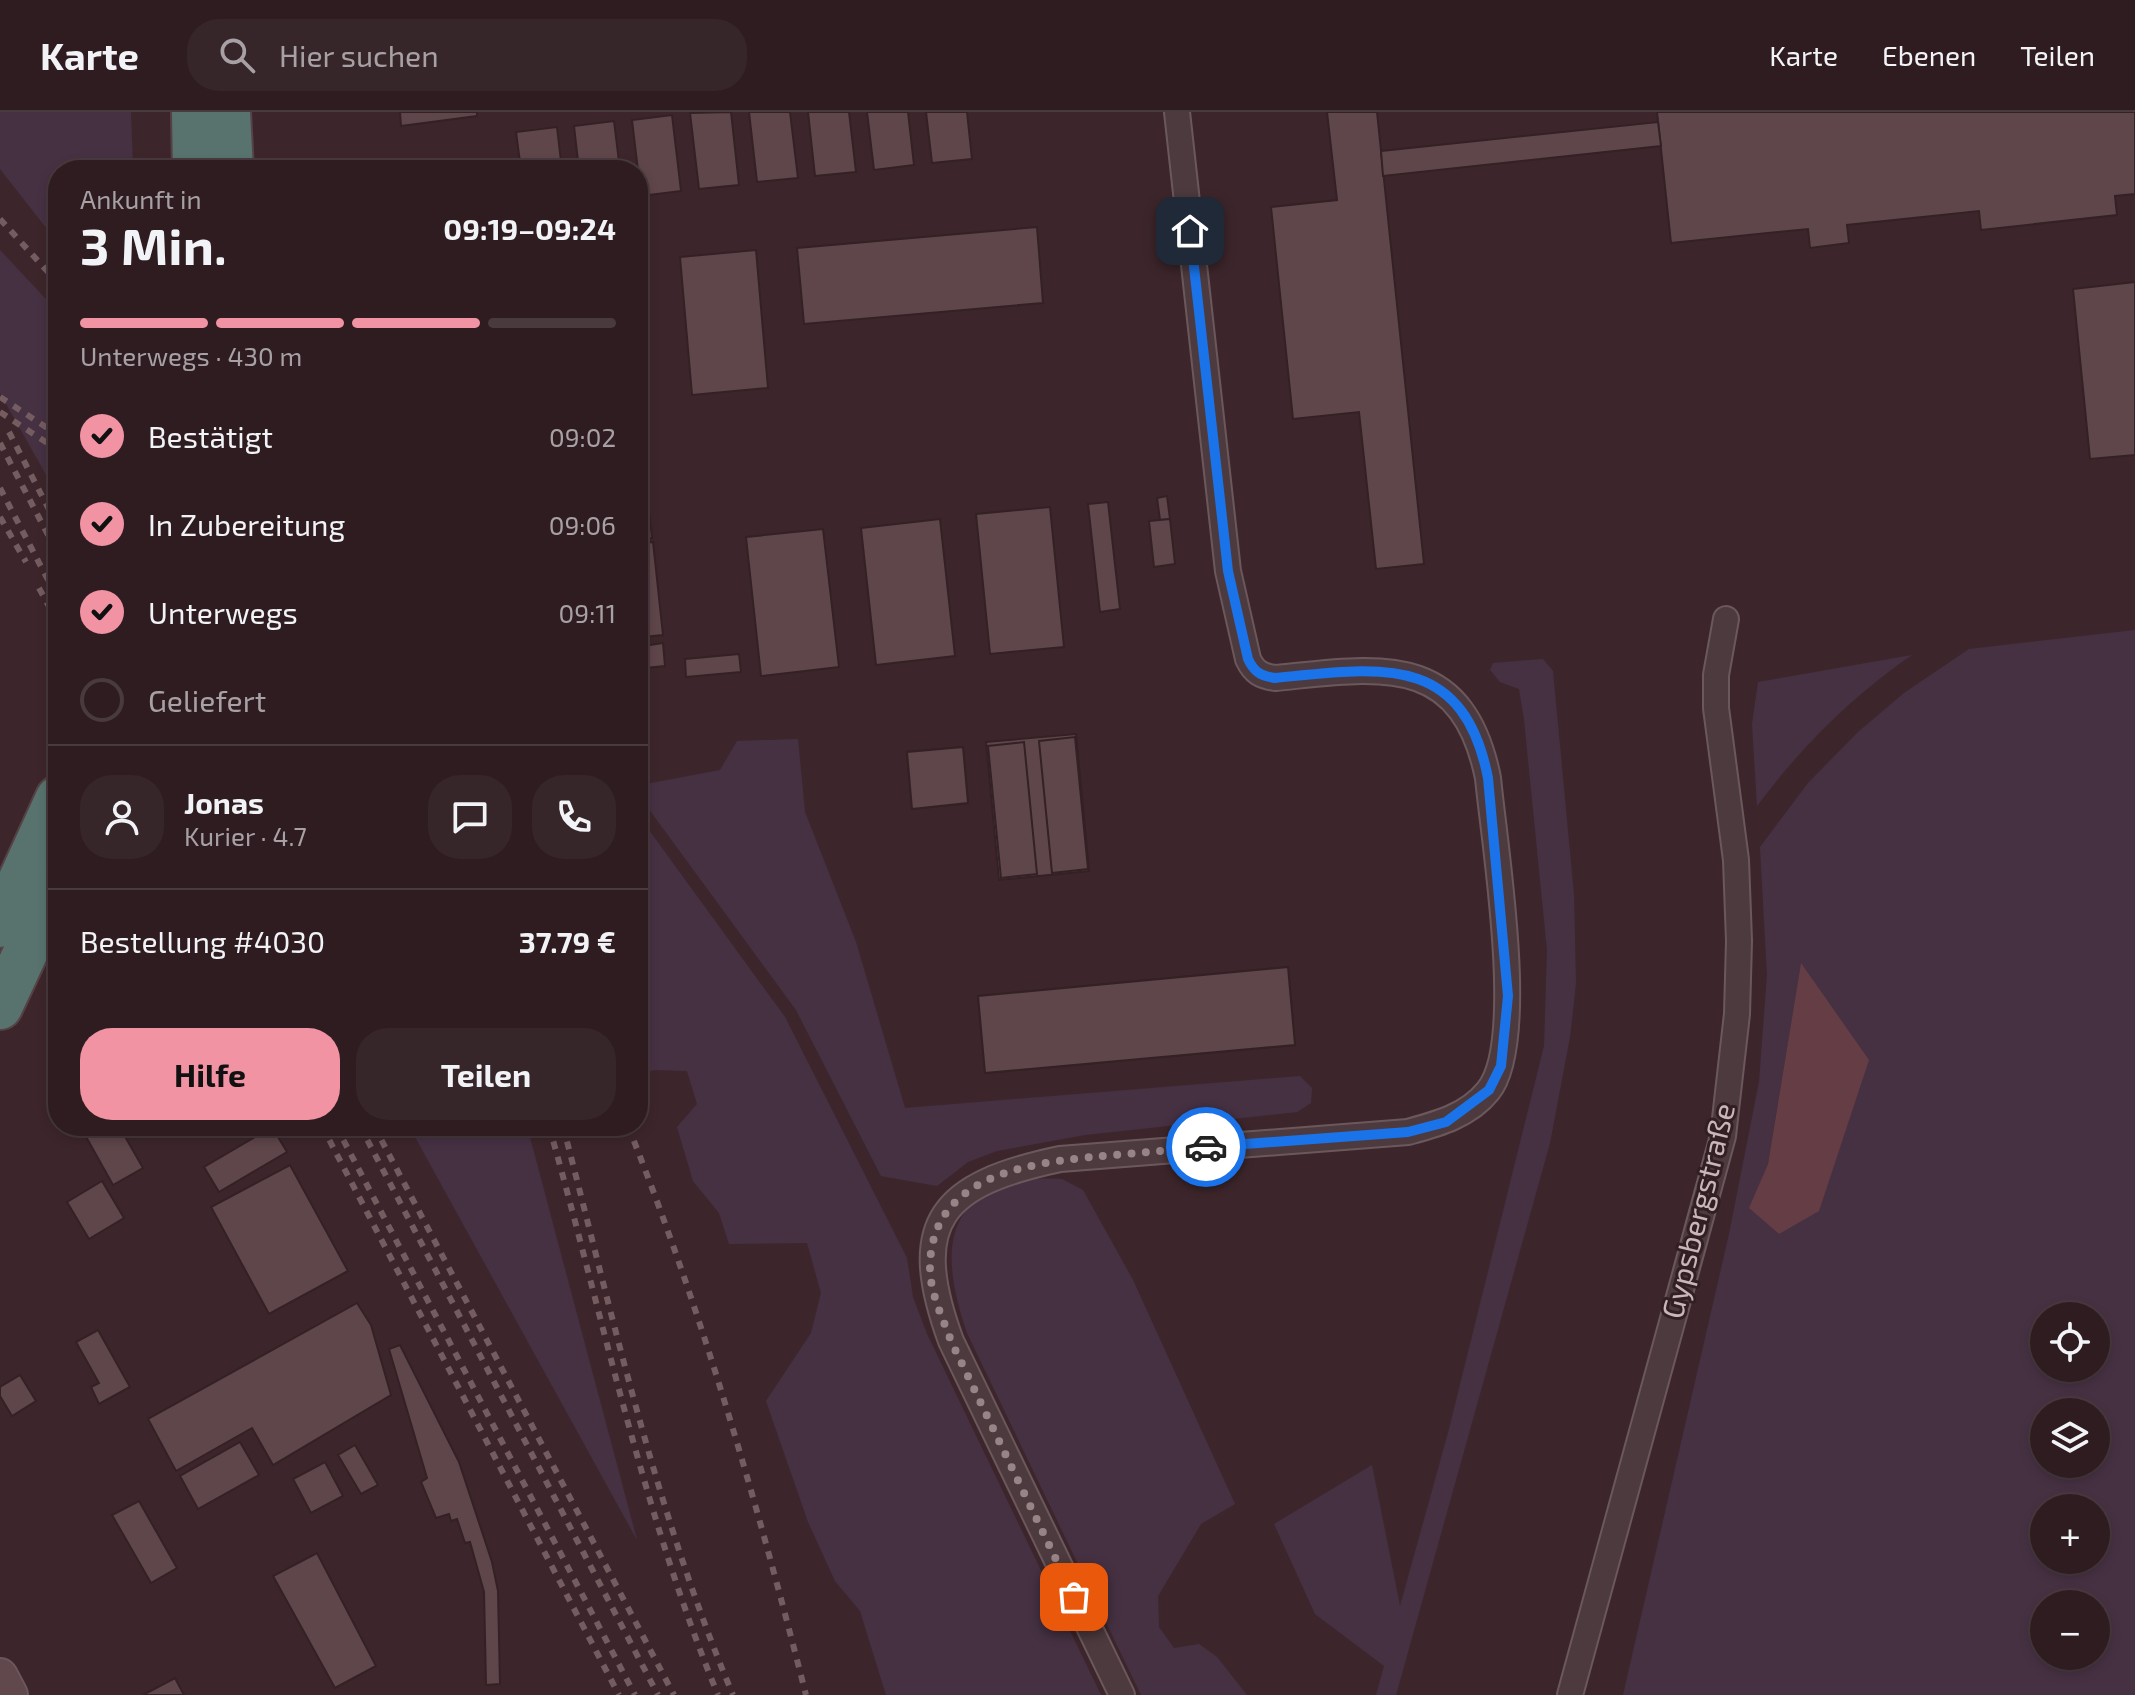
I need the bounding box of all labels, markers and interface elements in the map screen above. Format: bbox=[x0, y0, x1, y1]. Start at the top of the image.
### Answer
search box bbox=[187, 19, 747, 91]
text: Karte bbox=[40, 32, 139, 78]
icon: search bbox=[215, 33, 259, 77]
text: Hier suchen bbox=[279, 37, 439, 73]
text: Karte bbox=[1769, 38, 1838, 72]
text: Ebenen bbox=[1882, 38, 1976, 72]
text: Teilen bbox=[2020, 38, 2095, 72]
text: Ankunft in bbox=[80, 183, 202, 214]
pin bbox=[1156, 197, 1224, 265]
icon: home bbox=[1168, 209, 1212, 253]
text: 09:19–09:24 bbox=[443, 210, 616, 246]
text: 3 Min. bbox=[80, 213, 227, 275]
text: Unterwegs · 430 m bbox=[80, 340, 302, 371]
icon: check bbox=[80, 414, 124, 458]
text: Bestätigt bbox=[148, 418, 273, 454]
text: 09:02 bbox=[549, 421, 616, 452]
icon: check bbox=[80, 502, 124, 546]
text: In Zubereitung bbox=[148, 506, 345, 542]
text: 09:06 bbox=[549, 509, 616, 540]
icon: check bbox=[80, 590, 124, 634]
text: Unterwegs bbox=[148, 594, 298, 630]
text: 09:11 bbox=[559, 597, 616, 628]
text: Geliefert bbox=[148, 682, 266, 718]
button: person bbox=[80, 775, 164, 859]
button: chat bbox=[428, 775, 512, 859]
button: phone bbox=[532, 775, 616, 859]
text: Jonas bbox=[184, 784, 264, 820]
text: Kurier · 4.7 bbox=[184, 820, 307, 851]
text: Bestellung #4030 bbox=[80, 923, 325, 959]
text: 37.79 € bbox=[519, 923, 616, 959]
button: Hilfe bbox=[80, 1028, 340, 1120]
button: Teilen bbox=[356, 1028, 616, 1120]
street label: Gypsbergstraße bbox=[1653, 1099, 1741, 1322]
courier bbox=[1166, 1107, 1246, 1187]
icon: car bbox=[1184, 1125, 1228, 1169]
map controls bbox=[2030, 1302, 2110, 1670]
button: locate bbox=[2030, 1302, 2110, 1382]
button: layers bbox=[2030, 1398, 2110, 1478]
button: + bbox=[2030, 1494, 2110, 1574]
pin bbox=[1040, 1563, 1108, 1631]
icon: bag bbox=[1052, 1575, 1096, 1619]
button: − bbox=[2030, 1590, 2110, 1670]

